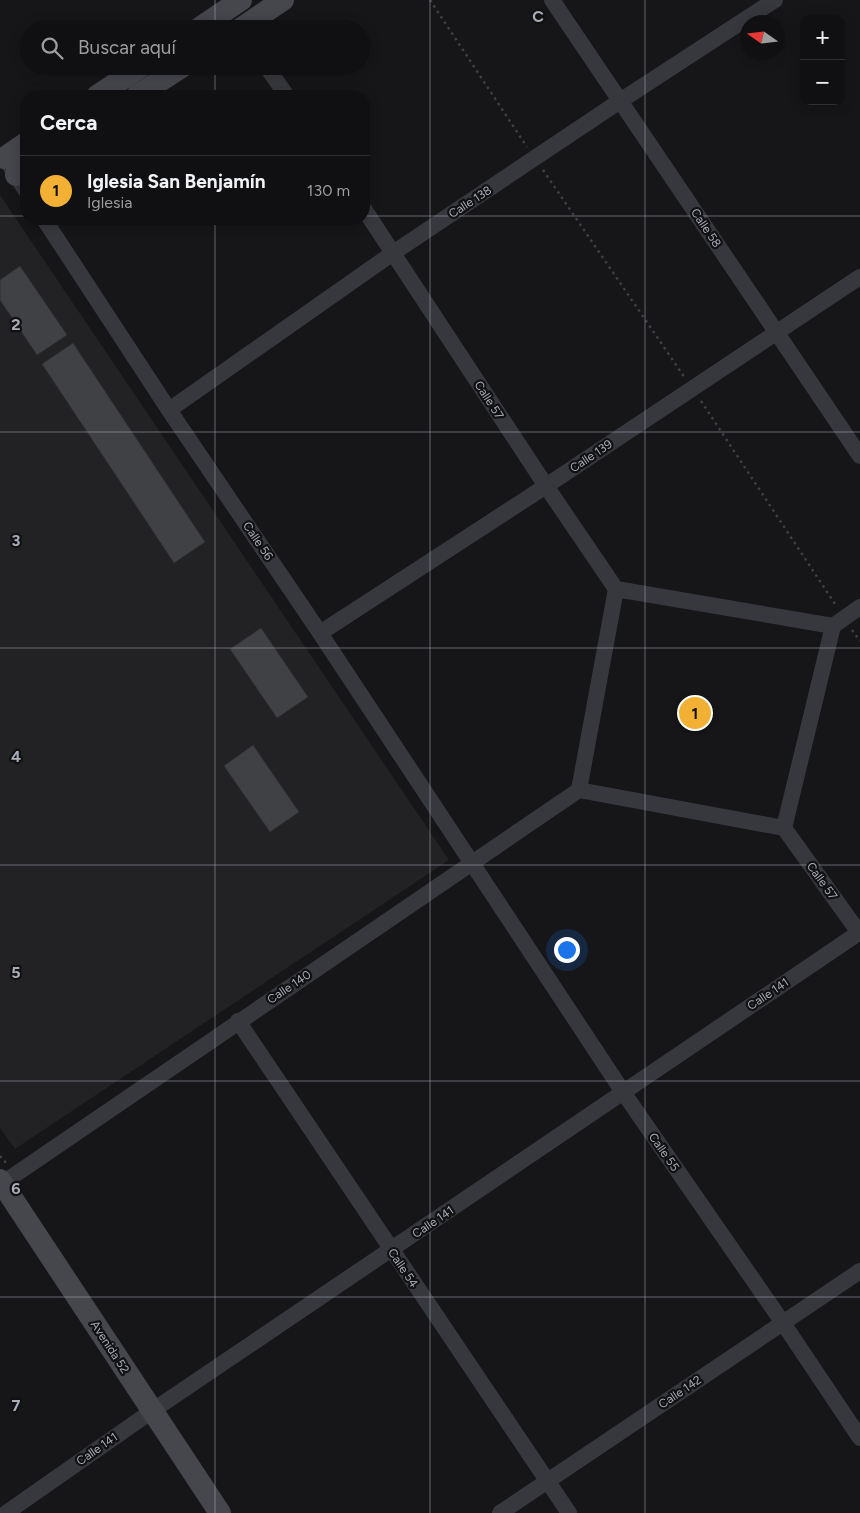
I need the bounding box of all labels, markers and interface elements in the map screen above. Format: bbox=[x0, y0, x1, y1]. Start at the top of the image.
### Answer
text: C bbox=[532, 7, 544, 26]
north arrow bbox=[740, 15, 785, 60]
map controls bbox=[800, 15, 845, 105]
button: + bbox=[800, 15, 845, 60]
search box bbox=[20, 20, 370, 75]
icon: search bbox=[38, 34, 66, 62]
text: Buscar aquí bbox=[78, 36, 176, 59]
button: − bbox=[800, 60, 845, 105]
text: Cerca bbox=[40, 110, 97, 135]
text: Iglesia San Benjamín bbox=[87, 170, 266, 193]
text: 1 bbox=[53, 181, 59, 200]
text: 130 m bbox=[307, 181, 350, 200]
street label: Calle 138 bbox=[446, 183, 494, 221]
text: Iglesia bbox=[87, 193, 132, 212]
street label: Calle 58 bbox=[688, 206, 724, 250]
text: 2 bbox=[11, 315, 21, 334]
street label: Calle 57 bbox=[471, 378, 507, 422]
street label: Calle 139 bbox=[567, 437, 615, 475]
street label: Calle 56 bbox=[240, 519, 276, 563]
text: 3 bbox=[12, 531, 21, 550]
pin: 1 bbox=[679, 694, 711, 732]
text: 4 bbox=[11, 747, 21, 766]
street label: Calle 57 bbox=[804, 860, 841, 903]
your location bbox=[554, 937, 580, 963]
text: 5 bbox=[11, 963, 21, 982]
street label: Calle 140 bbox=[264, 967, 314, 1007]
street label: Calle 141 bbox=[745, 975, 791, 1013]
street label: Calle 55 bbox=[646, 1130, 682, 1174]
text: 6 bbox=[11, 1179, 21, 1198]
street label: Calle 141 bbox=[410, 1203, 456, 1241]
street label: Calle 54 bbox=[385, 1246, 421, 1291]
street label: Avenida 52 bbox=[88, 1318, 132, 1376]
street label: Calle 142 bbox=[656, 1373, 704, 1411]
text: 7 bbox=[12, 1396, 21, 1415]
street label: Calle 141 bbox=[74, 1430, 120, 1468]

